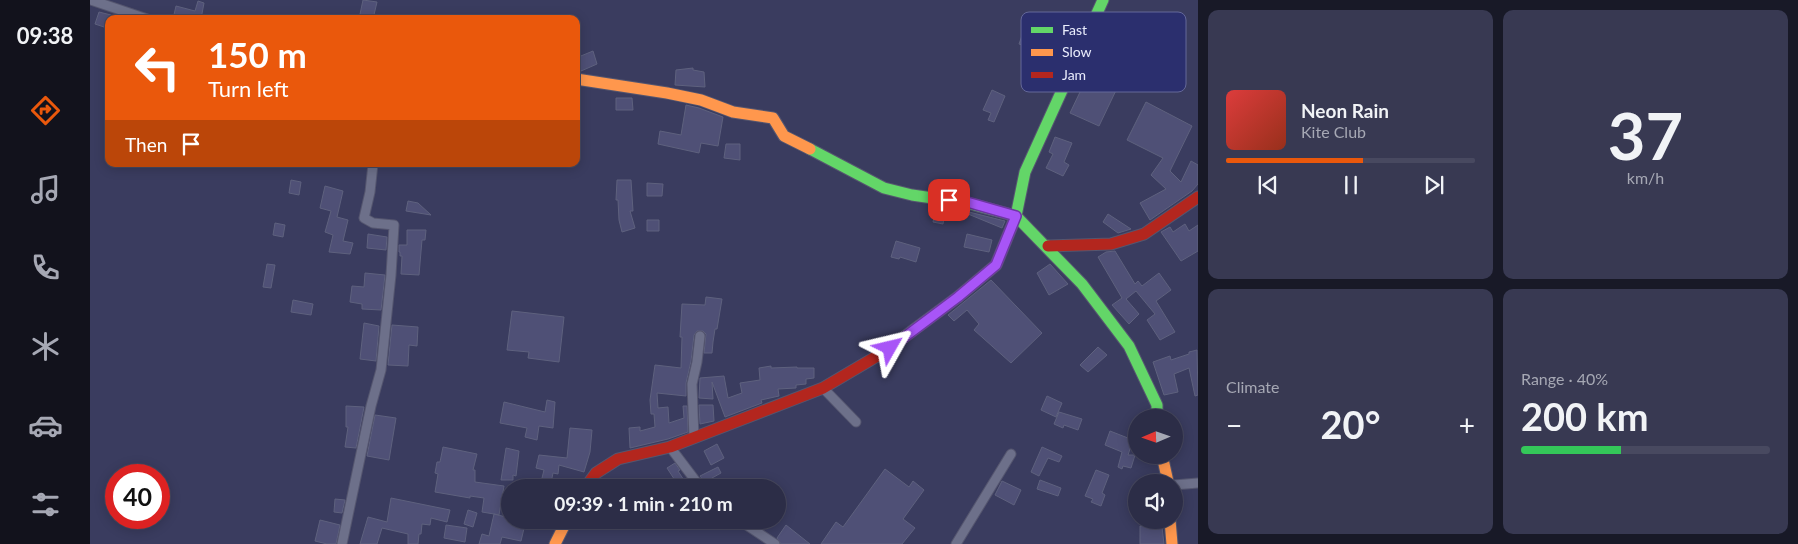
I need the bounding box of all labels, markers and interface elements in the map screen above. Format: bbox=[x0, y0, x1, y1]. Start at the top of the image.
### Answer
legend bbox=[1021, 12, 1186, 92]
text: Fast bbox=[1062, 21, 1087, 38]
text: 09:38 bbox=[17, 22, 73, 49]
text: 150 m bbox=[208, 33, 307, 75]
icon: left bbox=[125, 35, 190, 100]
text: Slow bbox=[1062, 43, 1092, 60]
text: Jam bbox=[1062, 66, 1086, 83]
text: Turn left bbox=[208, 75, 289, 102]
icon: directions bbox=[28, 93, 63, 128]
text: 37 bbox=[1608, 96, 1683, 174]
text: Neon Rain bbox=[1301, 99, 1389, 122]
text: Kite Club bbox=[1301, 122, 1366, 141]
icon: arrive bbox=[177, 130, 205, 158]
text: Then bbox=[125, 133, 167, 156]
text: km/h bbox=[1627, 168, 1664, 187]
icon: previous bbox=[1254, 171, 1282, 199]
icon: pause bbox=[1337, 171, 1365, 199]
icon: next bbox=[1420, 171, 1448, 199]
icon: music bbox=[28, 172, 63, 207]
pin bbox=[928, 179, 970, 221]
icon: arrive bbox=[935, 186, 963, 214]
icon: phone bbox=[28, 250, 63, 285]
position arrow bbox=[863, 321, 915, 373]
icon: climate bbox=[28, 329, 63, 364]
text: Range · 40% bbox=[1521, 369, 1608, 388]
text: Climate bbox=[1226, 377, 1279, 396]
text: 200 km bbox=[1521, 393, 1649, 439]
text: 20° bbox=[1321, 401, 1380, 447]
icon: car bbox=[28, 408, 63, 443]
text: − bbox=[1226, 408, 1242, 442]
text: + bbox=[1459, 408, 1475, 442]
north arrow bbox=[1128, 409, 1182, 464]
map controls bbox=[1128, 409, 1183, 529]
speed limit sign: 40 bbox=[105, 464, 170, 529]
button: sound bbox=[1128, 474, 1183, 529]
icon: filters bbox=[28, 487, 63, 522]
text: 09:39 · 1 min · 210 m bbox=[554, 492, 733, 515]

